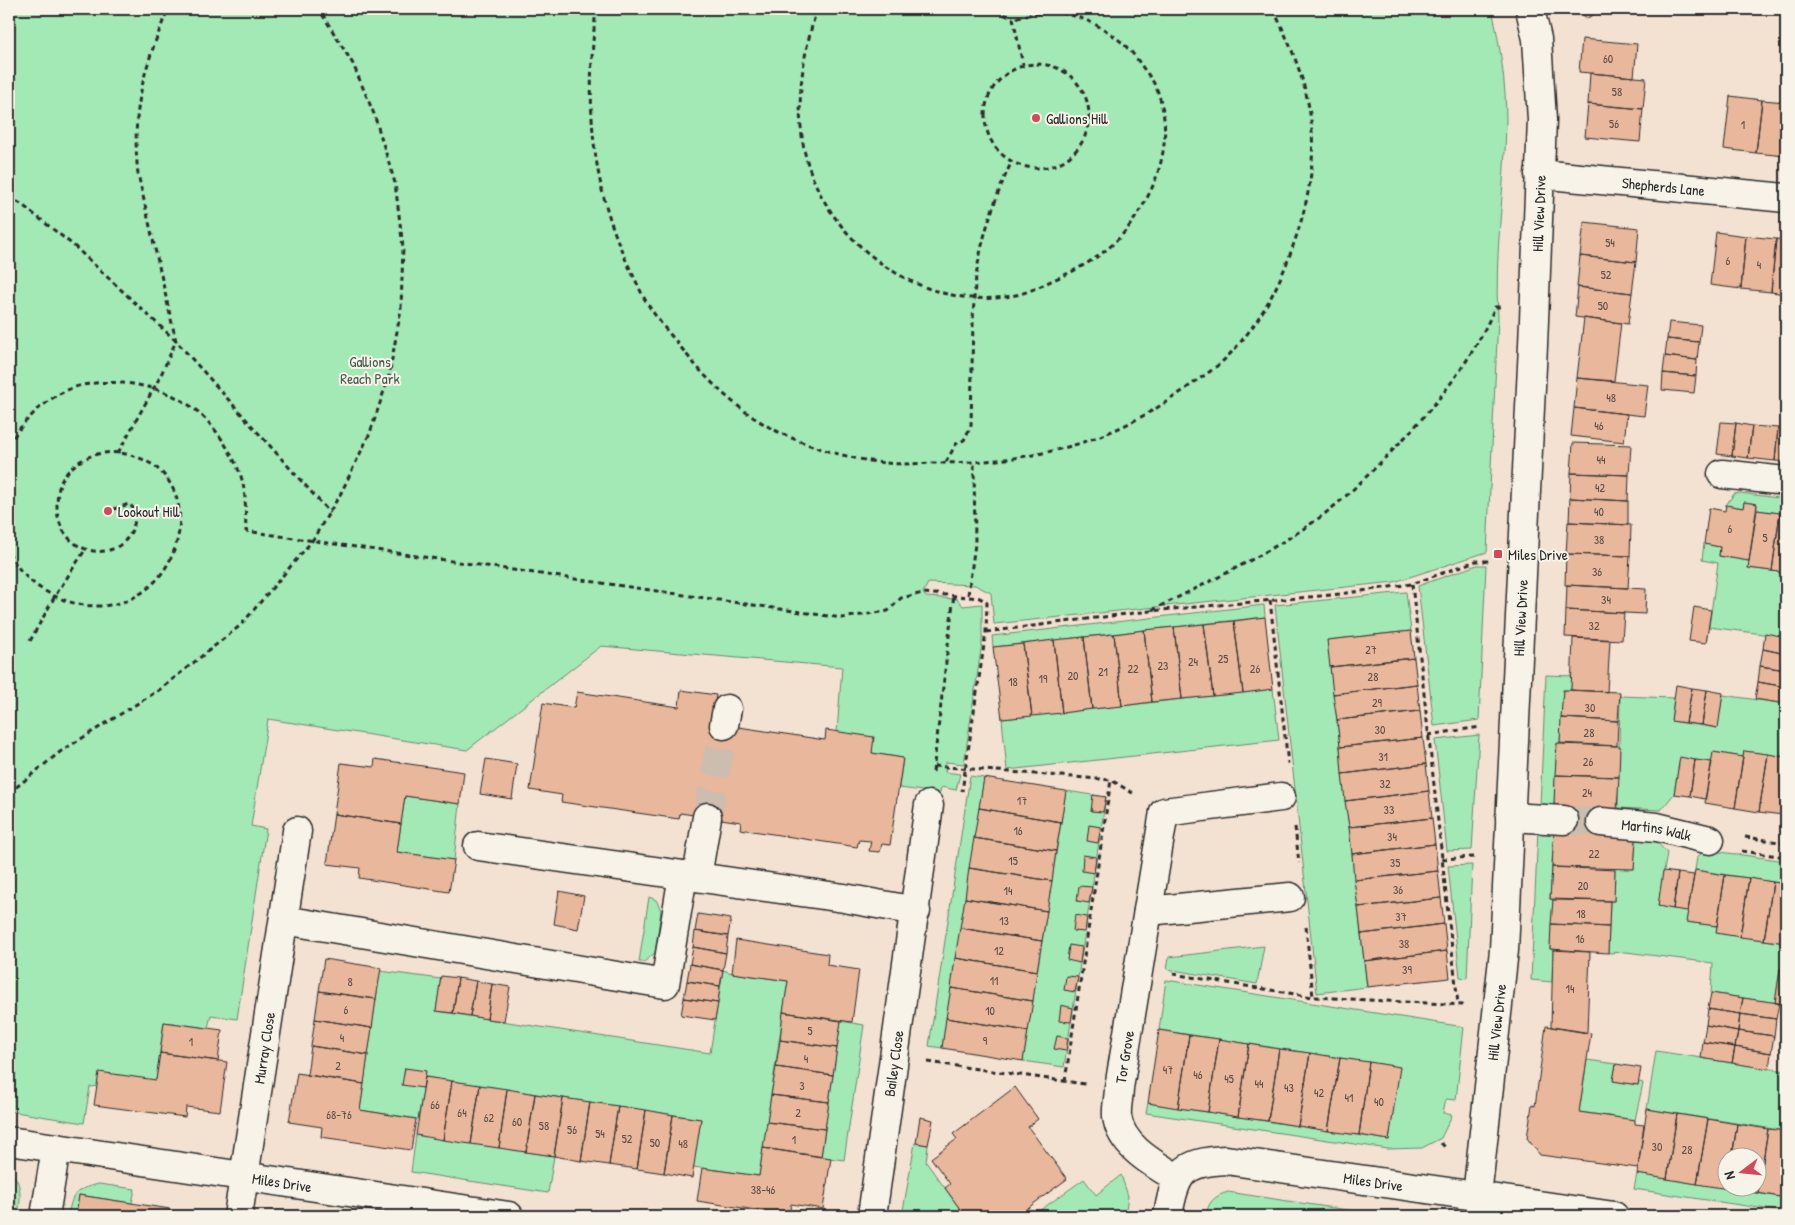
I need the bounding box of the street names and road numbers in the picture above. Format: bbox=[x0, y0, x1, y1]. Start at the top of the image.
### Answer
street label: Shepherds Lane bbox=[1621, 172, 1706, 201]
street label: Hill View Drive bbox=[1526, 174, 1550, 252]
street label: Hill View Drive bbox=[1508, 579, 1532, 657]
street label: Martins Walk bbox=[1621, 813, 1694, 846]
street label: Hill View Drive bbox=[1481, 983, 1511, 1061]
street label: Murray Close bbox=[248, 1011, 280, 1085]
street label: Bailey Close bbox=[878, 1029, 908, 1098]
street label: Tor Grove bbox=[1109, 1029, 1139, 1085]
street label: Miles Drive bbox=[251, 1167, 313, 1197]
street label: Miles Drive bbox=[1342, 1167, 1404, 1196]

